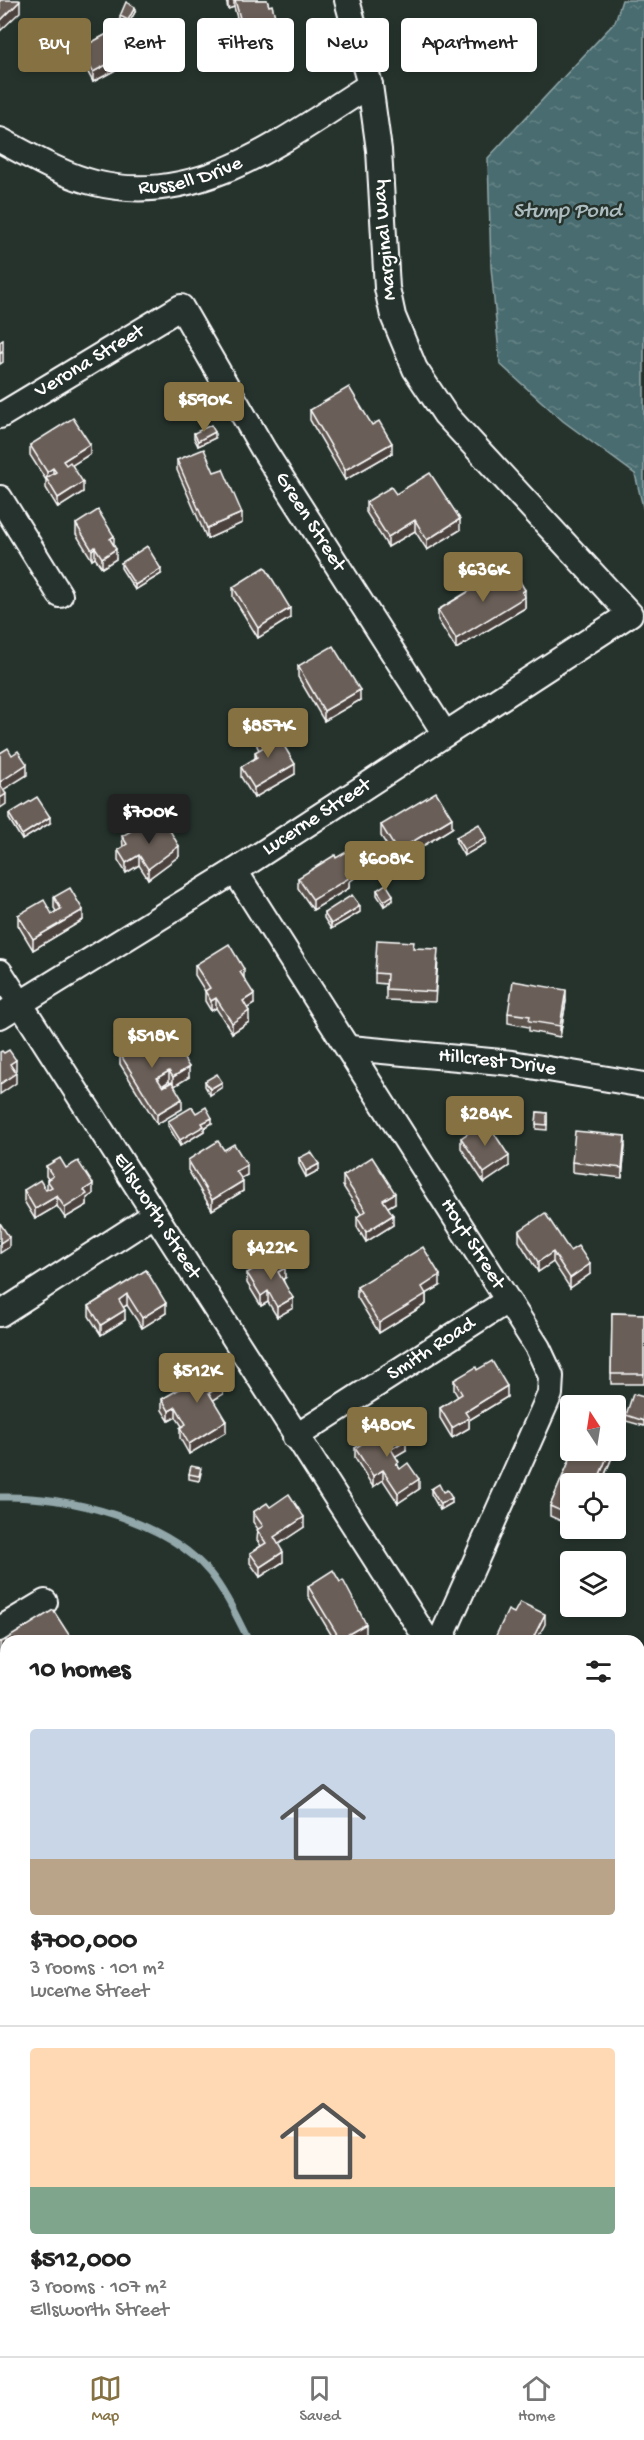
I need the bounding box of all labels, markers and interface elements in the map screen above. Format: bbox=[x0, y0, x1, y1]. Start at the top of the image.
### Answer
chip: Buy bbox=[18, 18, 91, 72]
chip: Rent bbox=[103, 18, 185, 72]
chip: Filters bbox=[197, 18, 294, 72]
chip: New bbox=[306, 18, 389, 72]
chip: Apartment bbox=[401, 18, 537, 72]
street label: Russell Drive bbox=[138, 151, 248, 201]
street label: Marginal Way bbox=[368, 179, 404, 301]
water label: Stump Pond bbox=[513, 199, 623, 225]
street label: Verona Street bbox=[30, 318, 151, 405]
pin: $590K bbox=[162, 382, 246, 433]
text: $590K bbox=[178, 390, 230, 413]
street label: Green Street bbox=[269, 468, 352, 579]
pin: $636K bbox=[441, 552, 525, 603]
text: $636K bbox=[458, 560, 508, 583]
pin: $857K bbox=[226, 708, 310, 759]
text: $857K bbox=[242, 716, 294, 739]
street label: Lucerne Street bbox=[258, 772, 378, 862]
pin: $700K bbox=[107, 794, 191, 845]
text: $700K bbox=[122, 802, 176, 825]
pin: $608K bbox=[343, 841, 427, 892]
text: $608K bbox=[359, 849, 411, 872]
pin: $518K bbox=[110, 1018, 194, 1069]
text: $518K bbox=[127, 1026, 177, 1049]
street label: Hillcrest Drive bbox=[437, 1044, 559, 1083]
pin: $284K bbox=[443, 1096, 527, 1147]
text: $284K bbox=[460, 1104, 510, 1127]
street label: Ellsworth Street bbox=[107, 1148, 207, 1286]
street label: Hoyt Street bbox=[434, 1194, 511, 1296]
pin: $422K bbox=[229, 1230, 313, 1281]
text: $422K bbox=[246, 1238, 296, 1261]
street label: Smith Road bbox=[383, 1311, 482, 1387]
pin: $512K bbox=[155, 1353, 239, 1404]
text: $512K bbox=[173, 1361, 221, 1384]
north arrow bbox=[560, 1395, 626, 1461]
map controls bbox=[560, 1395, 626, 1617]
pin: $480K bbox=[345, 1407, 429, 1458]
text: $480K bbox=[361, 1415, 413, 1438]
button: locate bbox=[560, 1473, 626, 1539]
button: layers bbox=[560, 1551, 626, 1617]
icon: filters bbox=[582, 1655, 615, 1688]
text: 10 homes bbox=[30, 1656, 130, 1687]
icon: home bbox=[269, 1768, 377, 1876]
text: $700,000 bbox=[30, 1927, 137, 1958]
text: 3 rooms · 101 m² bbox=[30, 1958, 165, 1981]
text: Lucerne Street bbox=[30, 1981, 149, 2004]
icon: home bbox=[269, 2087, 377, 2195]
text: $512,000 bbox=[30, 2246, 131, 2277]
text: 3 rooms · 107 m² bbox=[30, 2277, 167, 2300]
text: Ellsworth Street bbox=[30, 2300, 169, 2323]
tab: Map bbox=[89, 2372, 122, 2427]
tab: Saved bbox=[299, 2372, 340, 2427]
tab: Home bbox=[518, 2372, 555, 2427]

